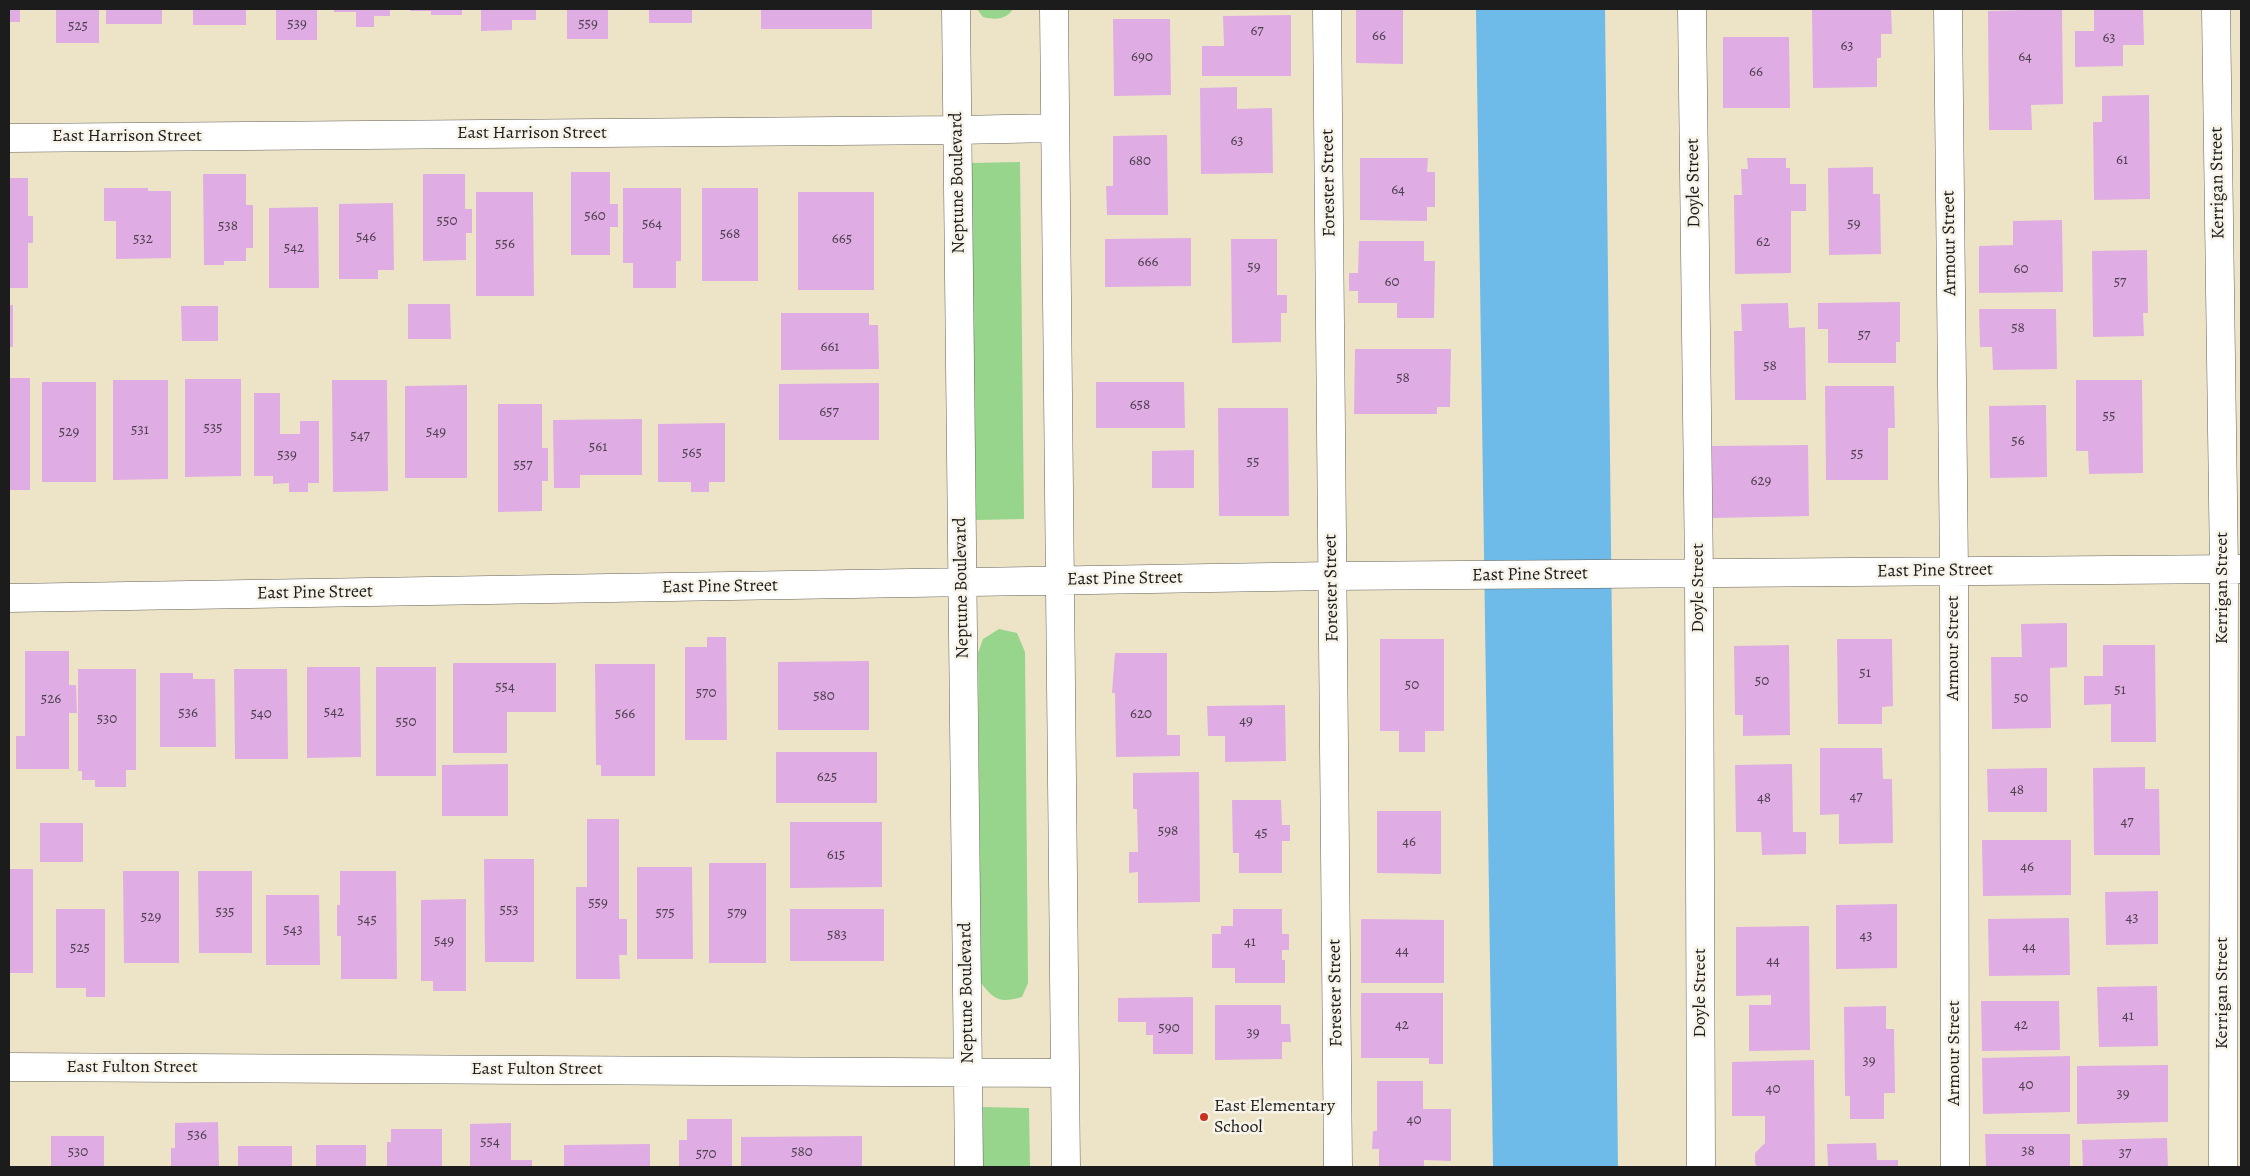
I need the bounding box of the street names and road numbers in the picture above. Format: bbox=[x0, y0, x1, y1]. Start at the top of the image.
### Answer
street label: Neptune Boulevard bbox=[946, 112, 970, 254]
street label: East Harrison Street bbox=[457, 123, 607, 145]
street label: East Harrison Street bbox=[52, 126, 202, 148]
street label: Kerrigan Street bbox=[2206, 127, 2230, 239]
street label: Forester Street bbox=[1317, 129, 1341, 237]
street label: Doyle Street bbox=[1682, 138, 1706, 228]
street label: Armour Street bbox=[1938, 190, 1962, 296]
street label: Neptune Boulevard bbox=[950, 517, 974, 659]
street label: Kerrigan Street bbox=[2212, 532, 2234, 644]
street label: Forester Street bbox=[1320, 534, 1344, 642]
street label: Doyle Street bbox=[1688, 543, 1710, 633]
street label: East Pine Street bbox=[1877, 559, 1993, 583]
street label: East Pine Street bbox=[1472, 563, 1588, 587]
street label: East Pine Street bbox=[1067, 567, 1183, 591]
street label: East Pine Street bbox=[662, 575, 778, 599]
street label: East Pine Street bbox=[257, 581, 373, 605]
street label: Armour Street bbox=[1943, 595, 1965, 701]
street label: Neptune Boulevard bbox=[955, 922, 979, 1064]
street label: Kerrigan Street bbox=[2212, 937, 2234, 1049]
street label: Forester Street bbox=[1324, 939, 1348, 1047]
street label: Doyle Street bbox=[1690, 948, 1712, 1038]
street label: Armour Street bbox=[1944, 1000, 1966, 1106]
street label: East Fulton Street bbox=[66, 1057, 198, 1079]
street label: East Fulton Street bbox=[471, 1059, 603, 1081]

